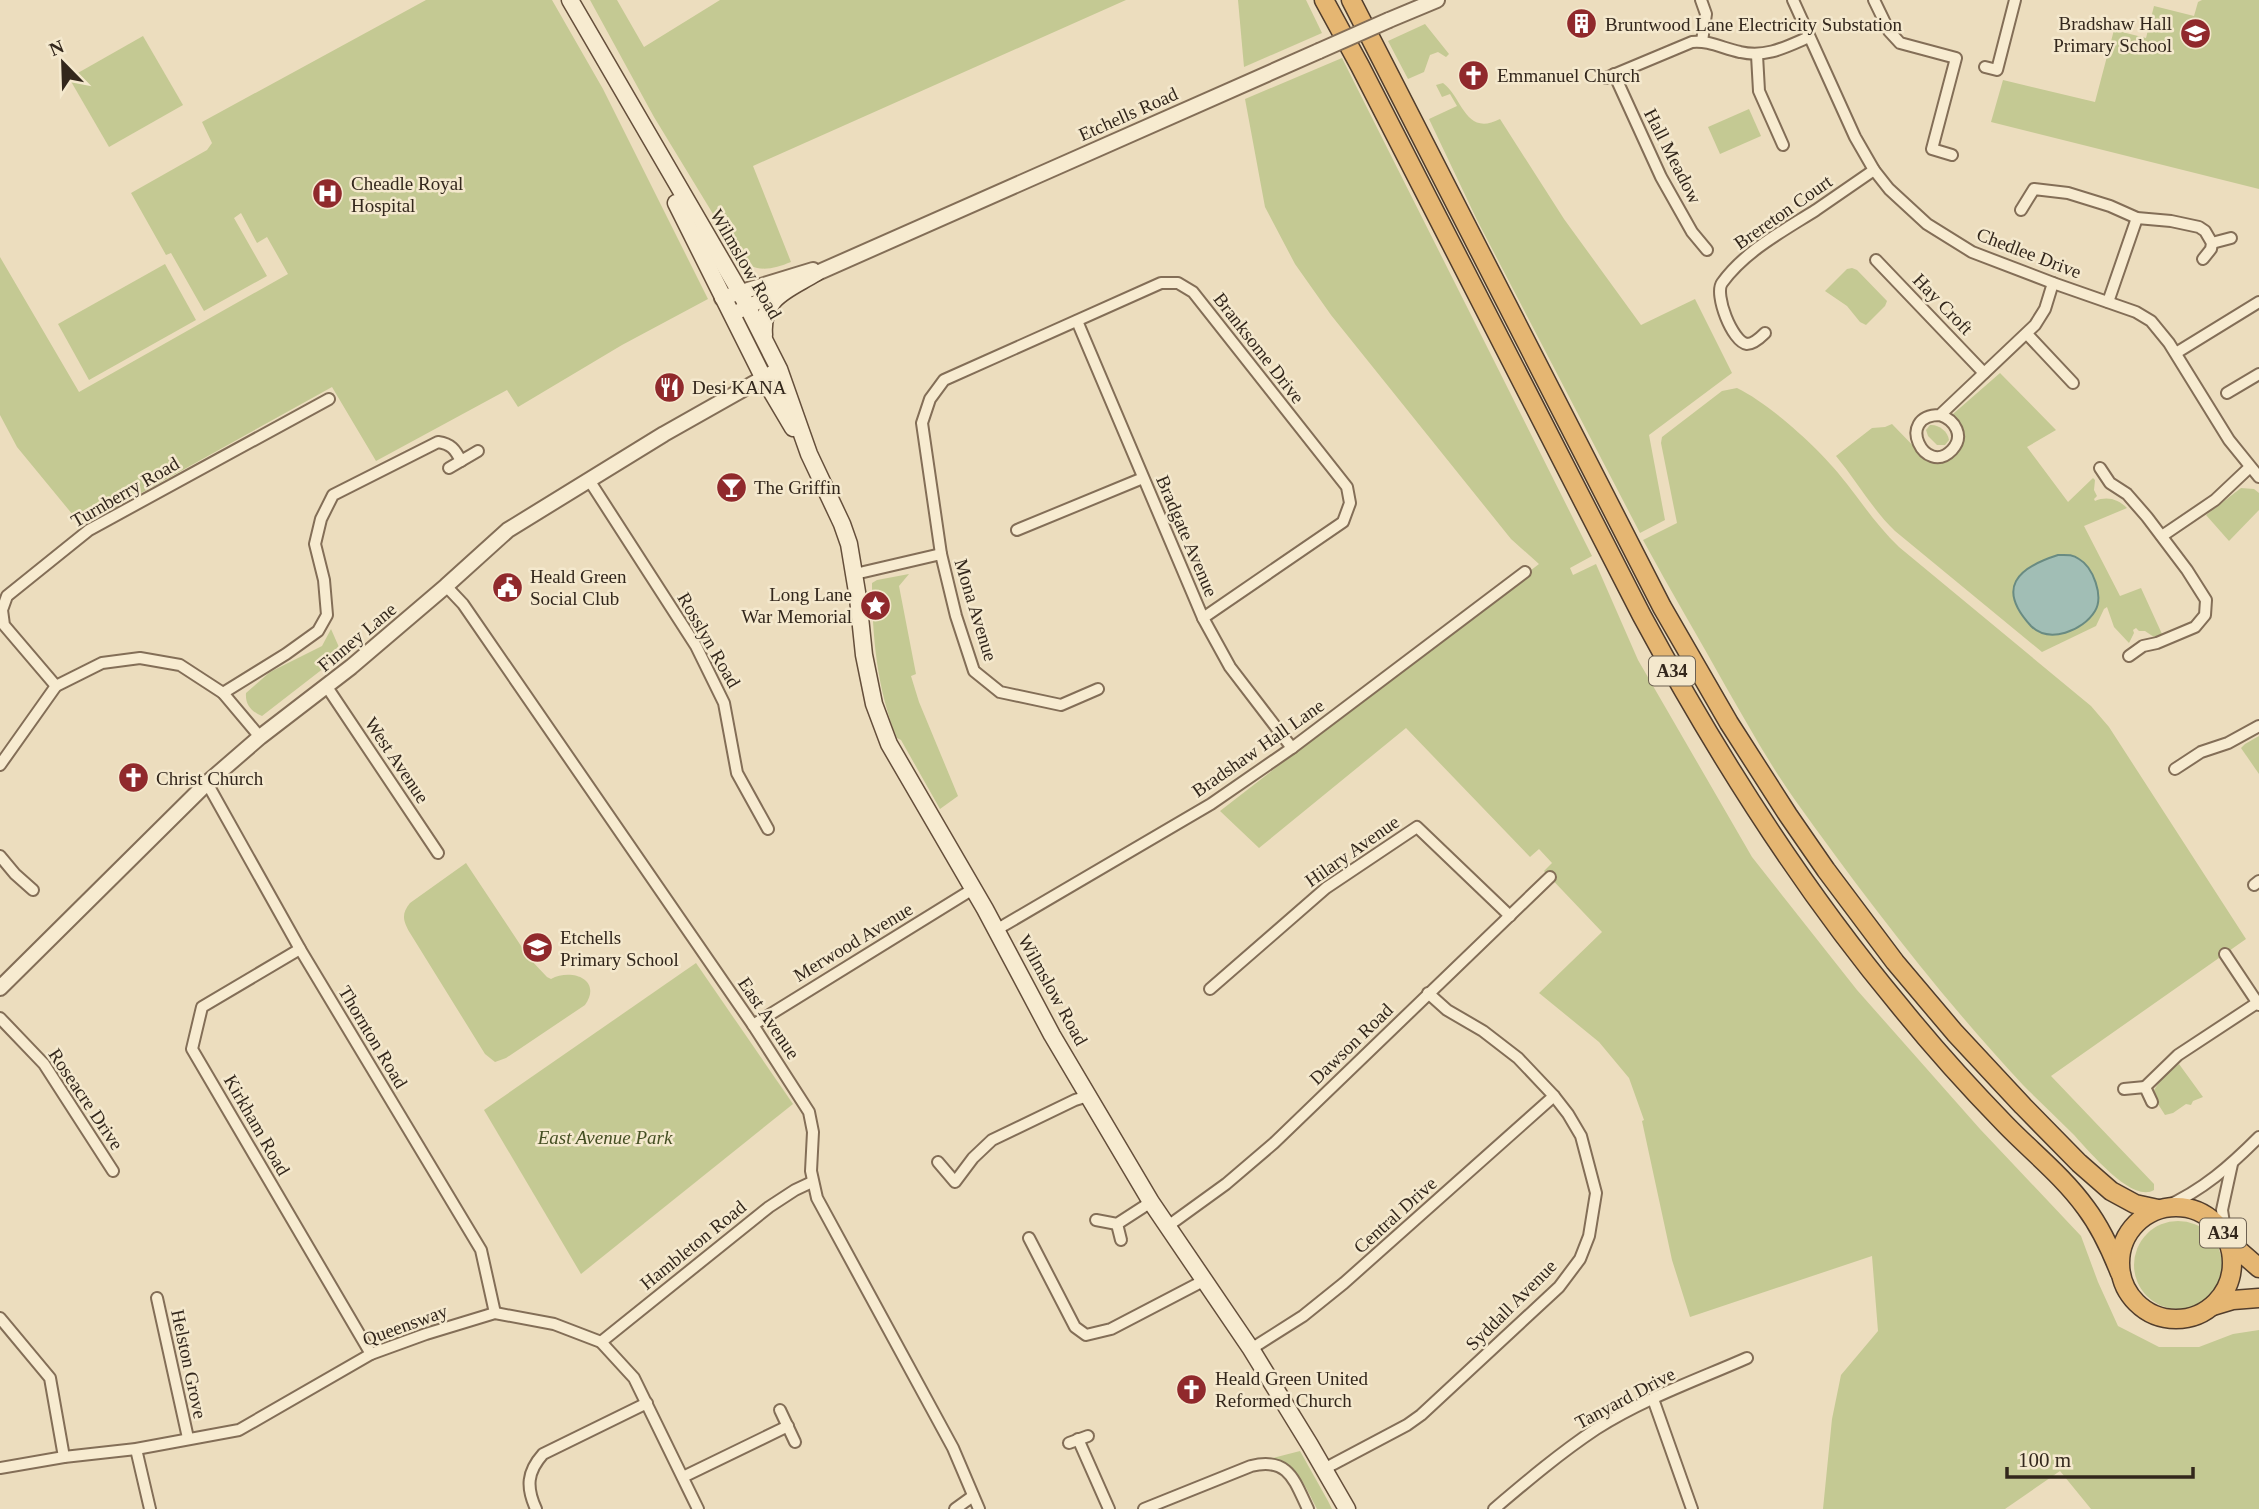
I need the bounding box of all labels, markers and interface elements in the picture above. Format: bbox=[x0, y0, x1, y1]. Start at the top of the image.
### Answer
building icon: Bruntwood Lane Electricity Substation bbox=[1565, 7, 1599, 41]
place label: Bradshaw Hall Primary School bbox=[2053, 13, 2172, 56]
place label: Bruntwood Lane Electricity Substation bbox=[1605, 14, 1903, 35]
school or university icon: Bradshaw Hall Primary School bbox=[2178, 17, 2212, 51]
north arrow bbox=[28, 28, 98, 98]
text: N bbox=[46, 35, 67, 60]
church icon: Emmanuel Church bbox=[1457, 58, 1491, 92]
place label: Emmanuel Church bbox=[1497, 65, 1640, 86]
street label: Etchells Road bbox=[1075, 83, 1181, 145]
street label: Hall Meadow bbox=[1640, 105, 1706, 207]
street label: Brereton Court bbox=[1730, 170, 1837, 253]
place label: Cheadle Royal Hospital bbox=[351, 173, 463, 216]
hospital icon: Cheadle Royal Hospital bbox=[311, 177, 345, 211]
street label: Wilmslow Road bbox=[706, 205, 786, 323]
street label: Chedlee Drive bbox=[1974, 223, 2084, 283]
street label: Hay Croft bbox=[1909, 269, 1978, 339]
street label: Branksome Drive bbox=[1209, 289, 1309, 407]
restaurant icon: Desi KANA bbox=[652, 370, 686, 404]
place label: Desi KANA bbox=[692, 377, 787, 398]
street label: Turnberry Road bbox=[67, 452, 183, 531]
bar icon: The Griffin bbox=[714, 470, 748, 504]
street label: Bradgate Avenue bbox=[1152, 472, 1222, 600]
place label: The Griffin bbox=[754, 477, 841, 498]
street label: Mona Avenue bbox=[951, 556, 1001, 664]
place label: Heald Green Social Club bbox=[530, 566, 627, 609]
public building icon: Heald Green Social Club bbox=[490, 570, 524, 604]
place label: Long Lane War Memorial bbox=[741, 584, 852, 627]
place icon: Long Lane War Memorial bbox=[858, 588, 892, 622]
street label: Rosslyn Road bbox=[673, 589, 745, 692]
street label: Finney Lane bbox=[314, 598, 400, 676]
road number: A34 bbox=[1649, 656, 1695, 686]
street label: Bradshaw Hall Lane bbox=[1188, 695, 1328, 801]
street label: West Avenue bbox=[361, 713, 433, 807]
church icon: Christ Church bbox=[116, 761, 150, 795]
place label: Christ Church bbox=[156, 768, 264, 789]
street label: Hilary Avenue bbox=[1301, 811, 1403, 891]
street label: Merwood Avenue bbox=[790, 898, 916, 986]
place label: Etchells Primary School bbox=[560, 927, 679, 970]
school or university icon: Etchells Primary School bbox=[520, 931, 554, 965]
street label: Wilmslow Road bbox=[1014, 931, 1092, 1049]
street label: East Avenue bbox=[734, 973, 804, 1063]
street label: Thornton Road bbox=[334, 982, 412, 1092]
street label: Dawson Road bbox=[1305, 999, 1397, 1089]
street label: Roseacre Drive bbox=[44, 1044, 128, 1154]
street label: Kirkham Road bbox=[220, 1071, 294, 1179]
park label: East Avenue Park bbox=[537, 1127, 673, 1148]
street label: Central Drive bbox=[1349, 1172, 1441, 1258]
street label: Hambleton Road bbox=[636, 1196, 750, 1294]
road number: A34 bbox=[2200, 1218, 2246, 1248]
street label: Syddall Avenue bbox=[1461, 1255, 1561, 1355]
street label: Queensway bbox=[360, 1300, 451, 1350]
street label: Helston Grove bbox=[167, 1307, 211, 1421]
street label: Tanyard Drive bbox=[1572, 1363, 1678, 1433]
place label: Heald Green United Reformed Church bbox=[1215, 1368, 1368, 1411]
church icon: Heald Green United Reformed Church bbox=[1175, 1372, 1209, 1406]
scale bar bbox=[2007, 1436, 2192, 1480]
text: 100 m bbox=[2018, 1448, 2071, 1472]

